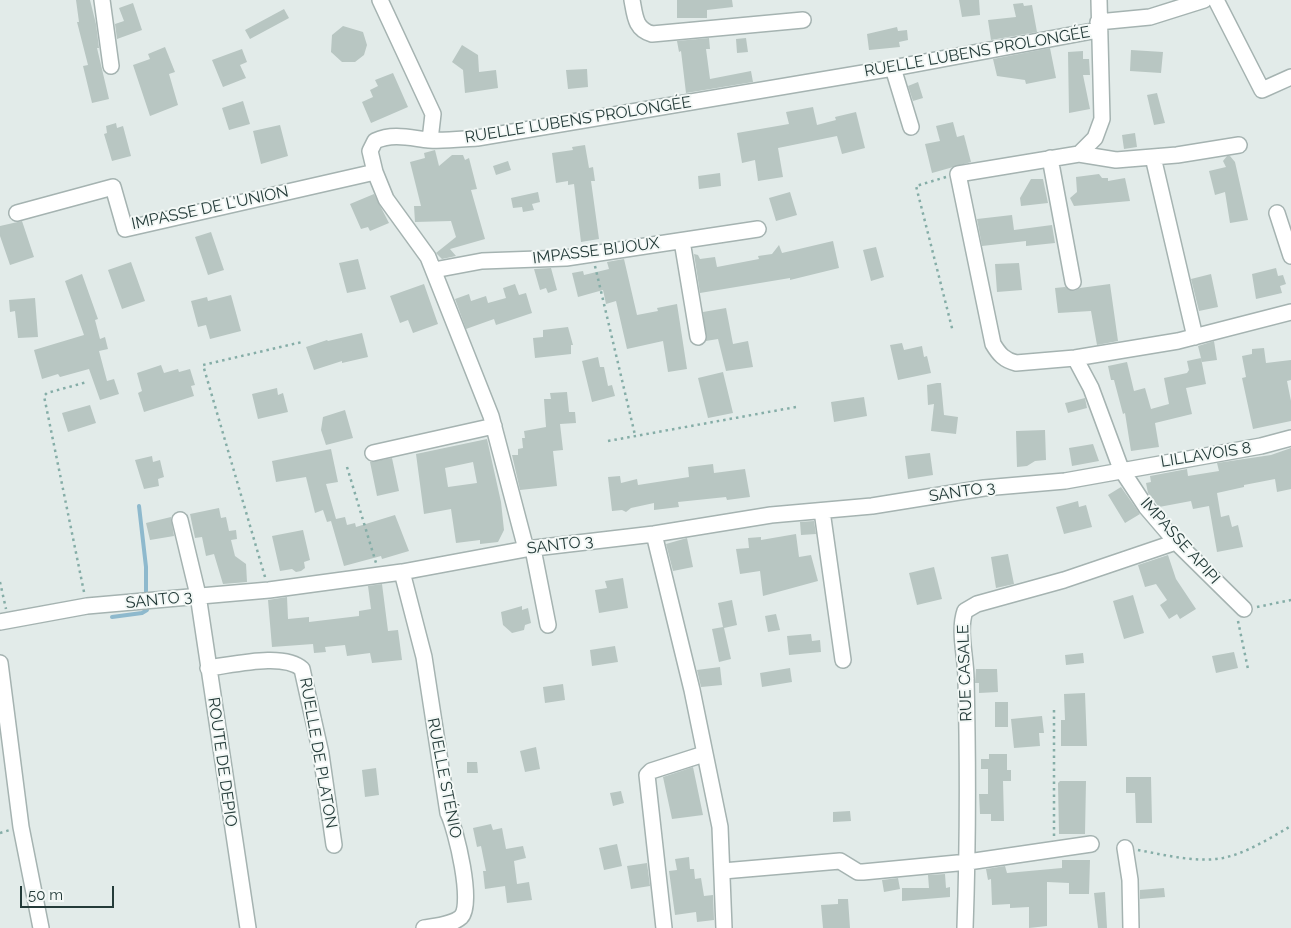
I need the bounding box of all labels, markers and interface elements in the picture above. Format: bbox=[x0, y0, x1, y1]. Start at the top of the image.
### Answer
street label: RUELLE LUBENS PROLONGÉE bbox=[863, 23, 1091, 81]
street label: RUELLE LUBENS PROLONGÉE bbox=[464, 93, 692, 147]
street label: IMPASSE DE L'UNION bbox=[130, 182, 290, 234]
street label: IMPASSE BIJOUX bbox=[532, 234, 660, 268]
street label: LILLAVOIS 8 bbox=[1159, 438, 1253, 472]
street label: SANTO 3 bbox=[928, 478, 996, 506]
street label: IMPASSE APIPI bbox=[1136, 494, 1224, 588]
street label: SANTO 3 bbox=[526, 531, 594, 559]
street label: SANTO 3 bbox=[125, 587, 193, 613]
street label: RUE CASALE bbox=[954, 624, 976, 722]
street label: RUELLE DE PLATON bbox=[295, 676, 341, 830]
street label: ROUTE DE DEPIO bbox=[203, 696, 241, 828]
street label: RUELLE STÉNIO bbox=[423, 716, 465, 840]
scale bar bbox=[22, 876, 116, 908]
text: 50 m bbox=[28, 886, 63, 904]

